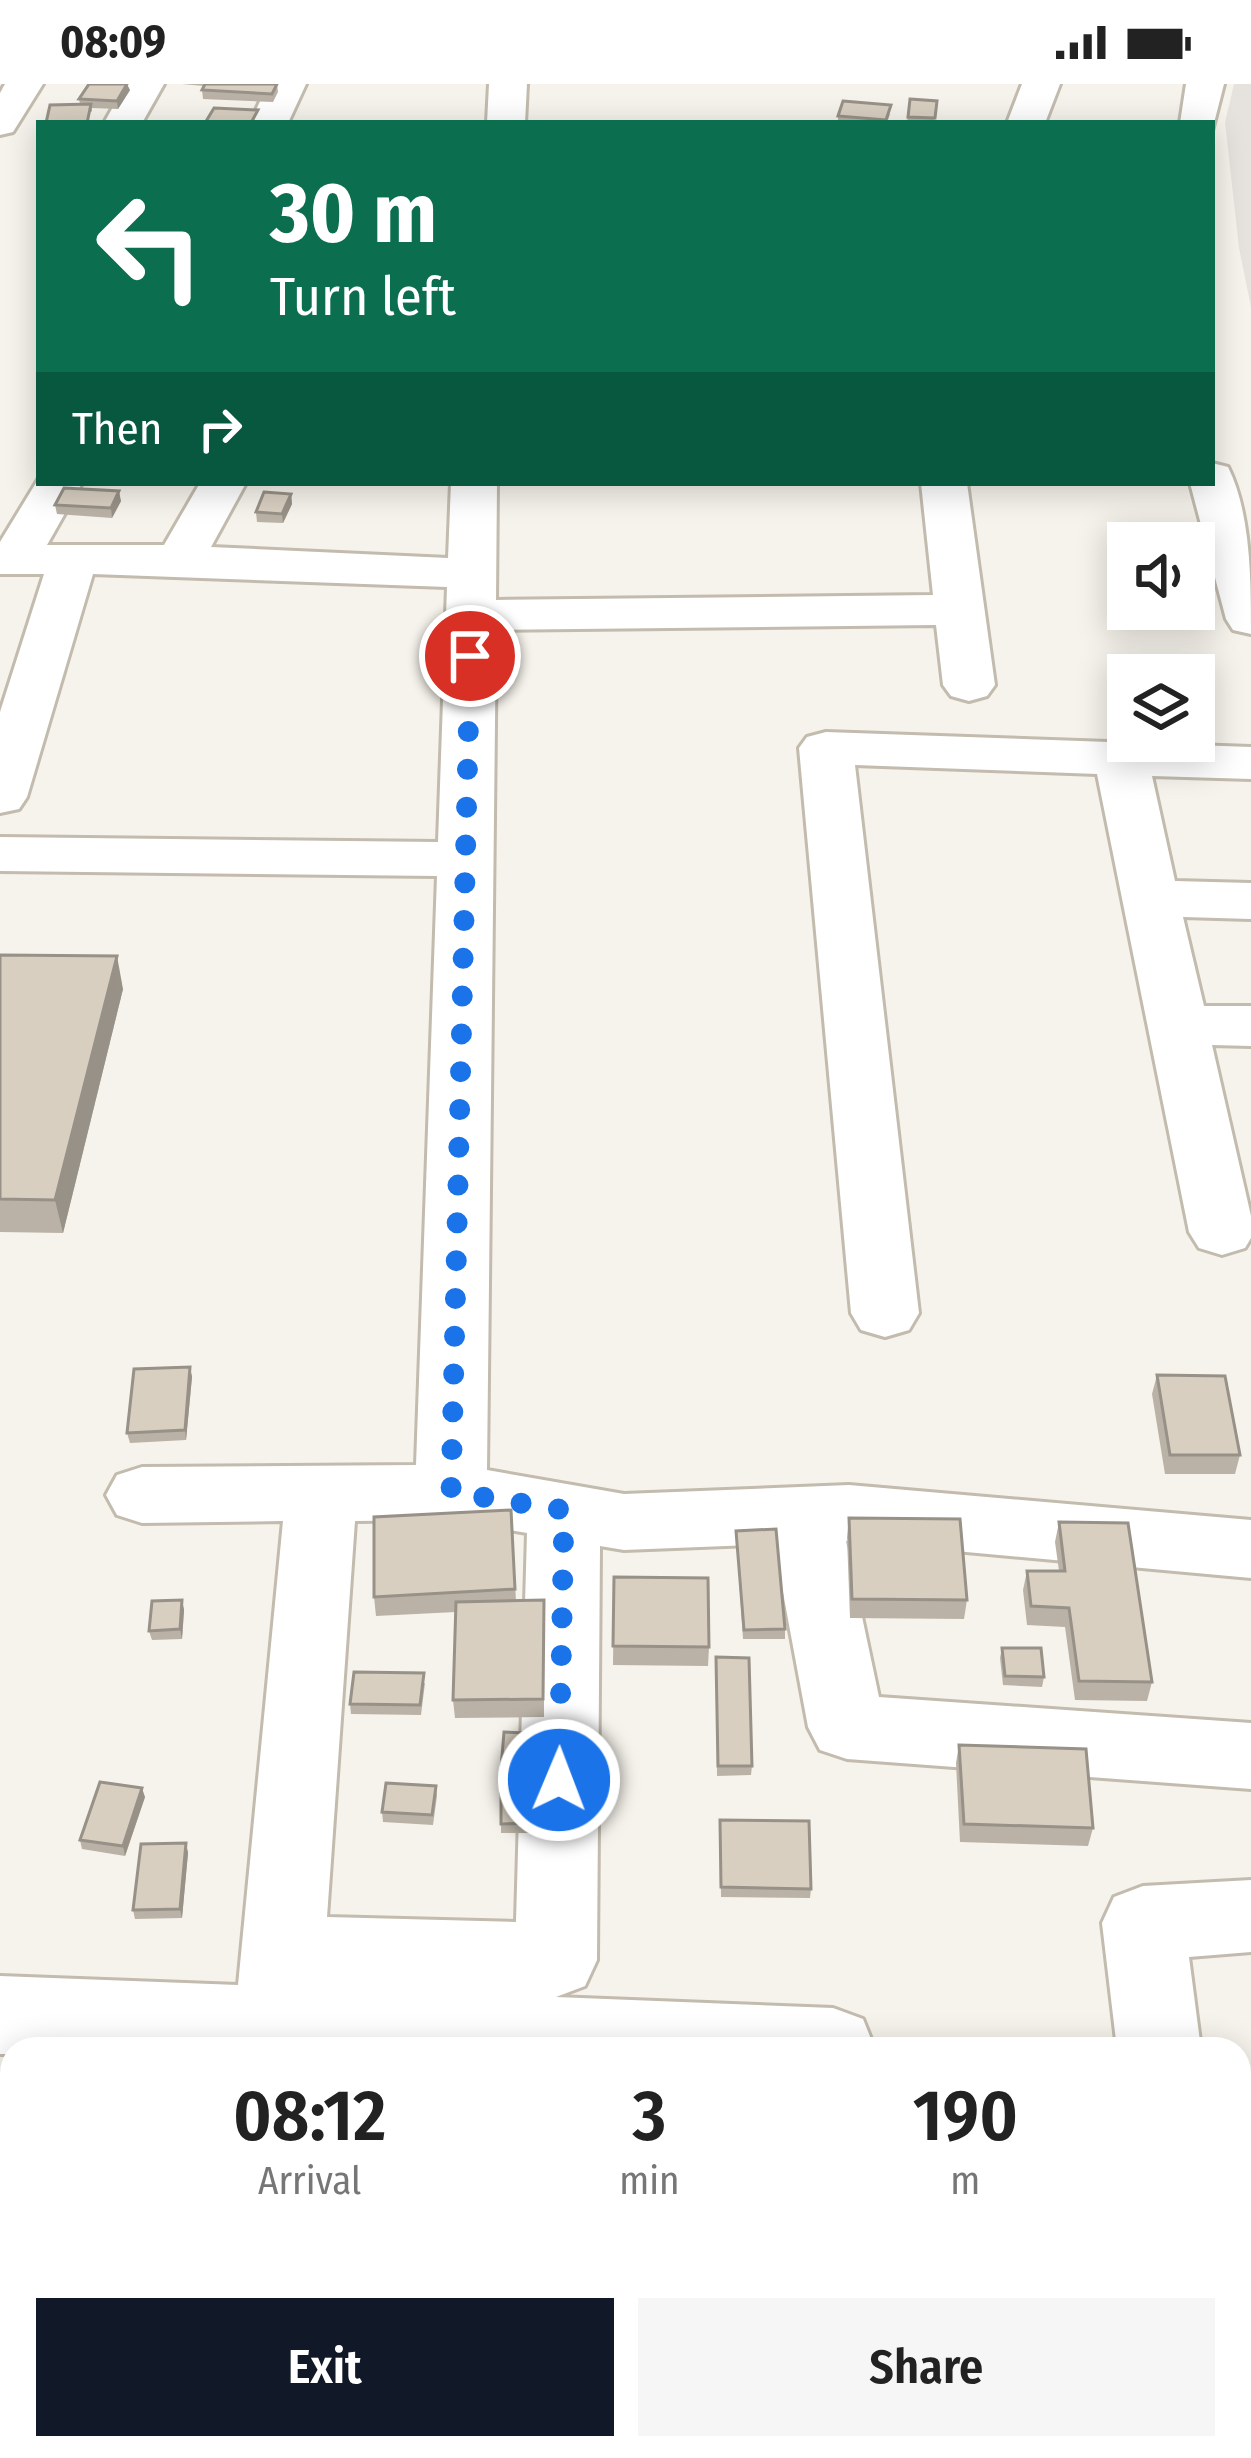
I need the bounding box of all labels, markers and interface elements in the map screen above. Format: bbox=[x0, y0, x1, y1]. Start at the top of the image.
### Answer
text: 08:09 bbox=[60, 15, 166, 69]
text: 30 m bbox=[270, 163, 437, 264]
icon: left bbox=[72, 168, 228, 324]
text: Turn left bbox=[270, 265, 456, 329]
icon: right bbox=[187, 396, 253, 462]
text: Then bbox=[72, 402, 163, 456]
map controls bbox=[1107, 522, 1215, 762]
button: sound bbox=[1107, 522, 1215, 630]
pin bbox=[419, 605, 521, 707]
icon: arrive bbox=[437, 623, 503, 689]
button: layers bbox=[1107, 654, 1215, 762]
position arrow bbox=[496, 1717, 622, 1843]
text: 08:12 bbox=[233, 2073, 386, 2159]
text: 3 bbox=[633, 2073, 666, 2159]
text: 190 bbox=[913, 2073, 1018, 2159]
text: Arrival bbox=[258, 2158, 361, 2204]
text: min bbox=[619, 2158, 680, 2204]
text: m bbox=[950, 2158, 980, 2204]
button: Exit bbox=[36, 2298, 614, 2436]
button: Share bbox=[638, 2298, 1215, 2436]

